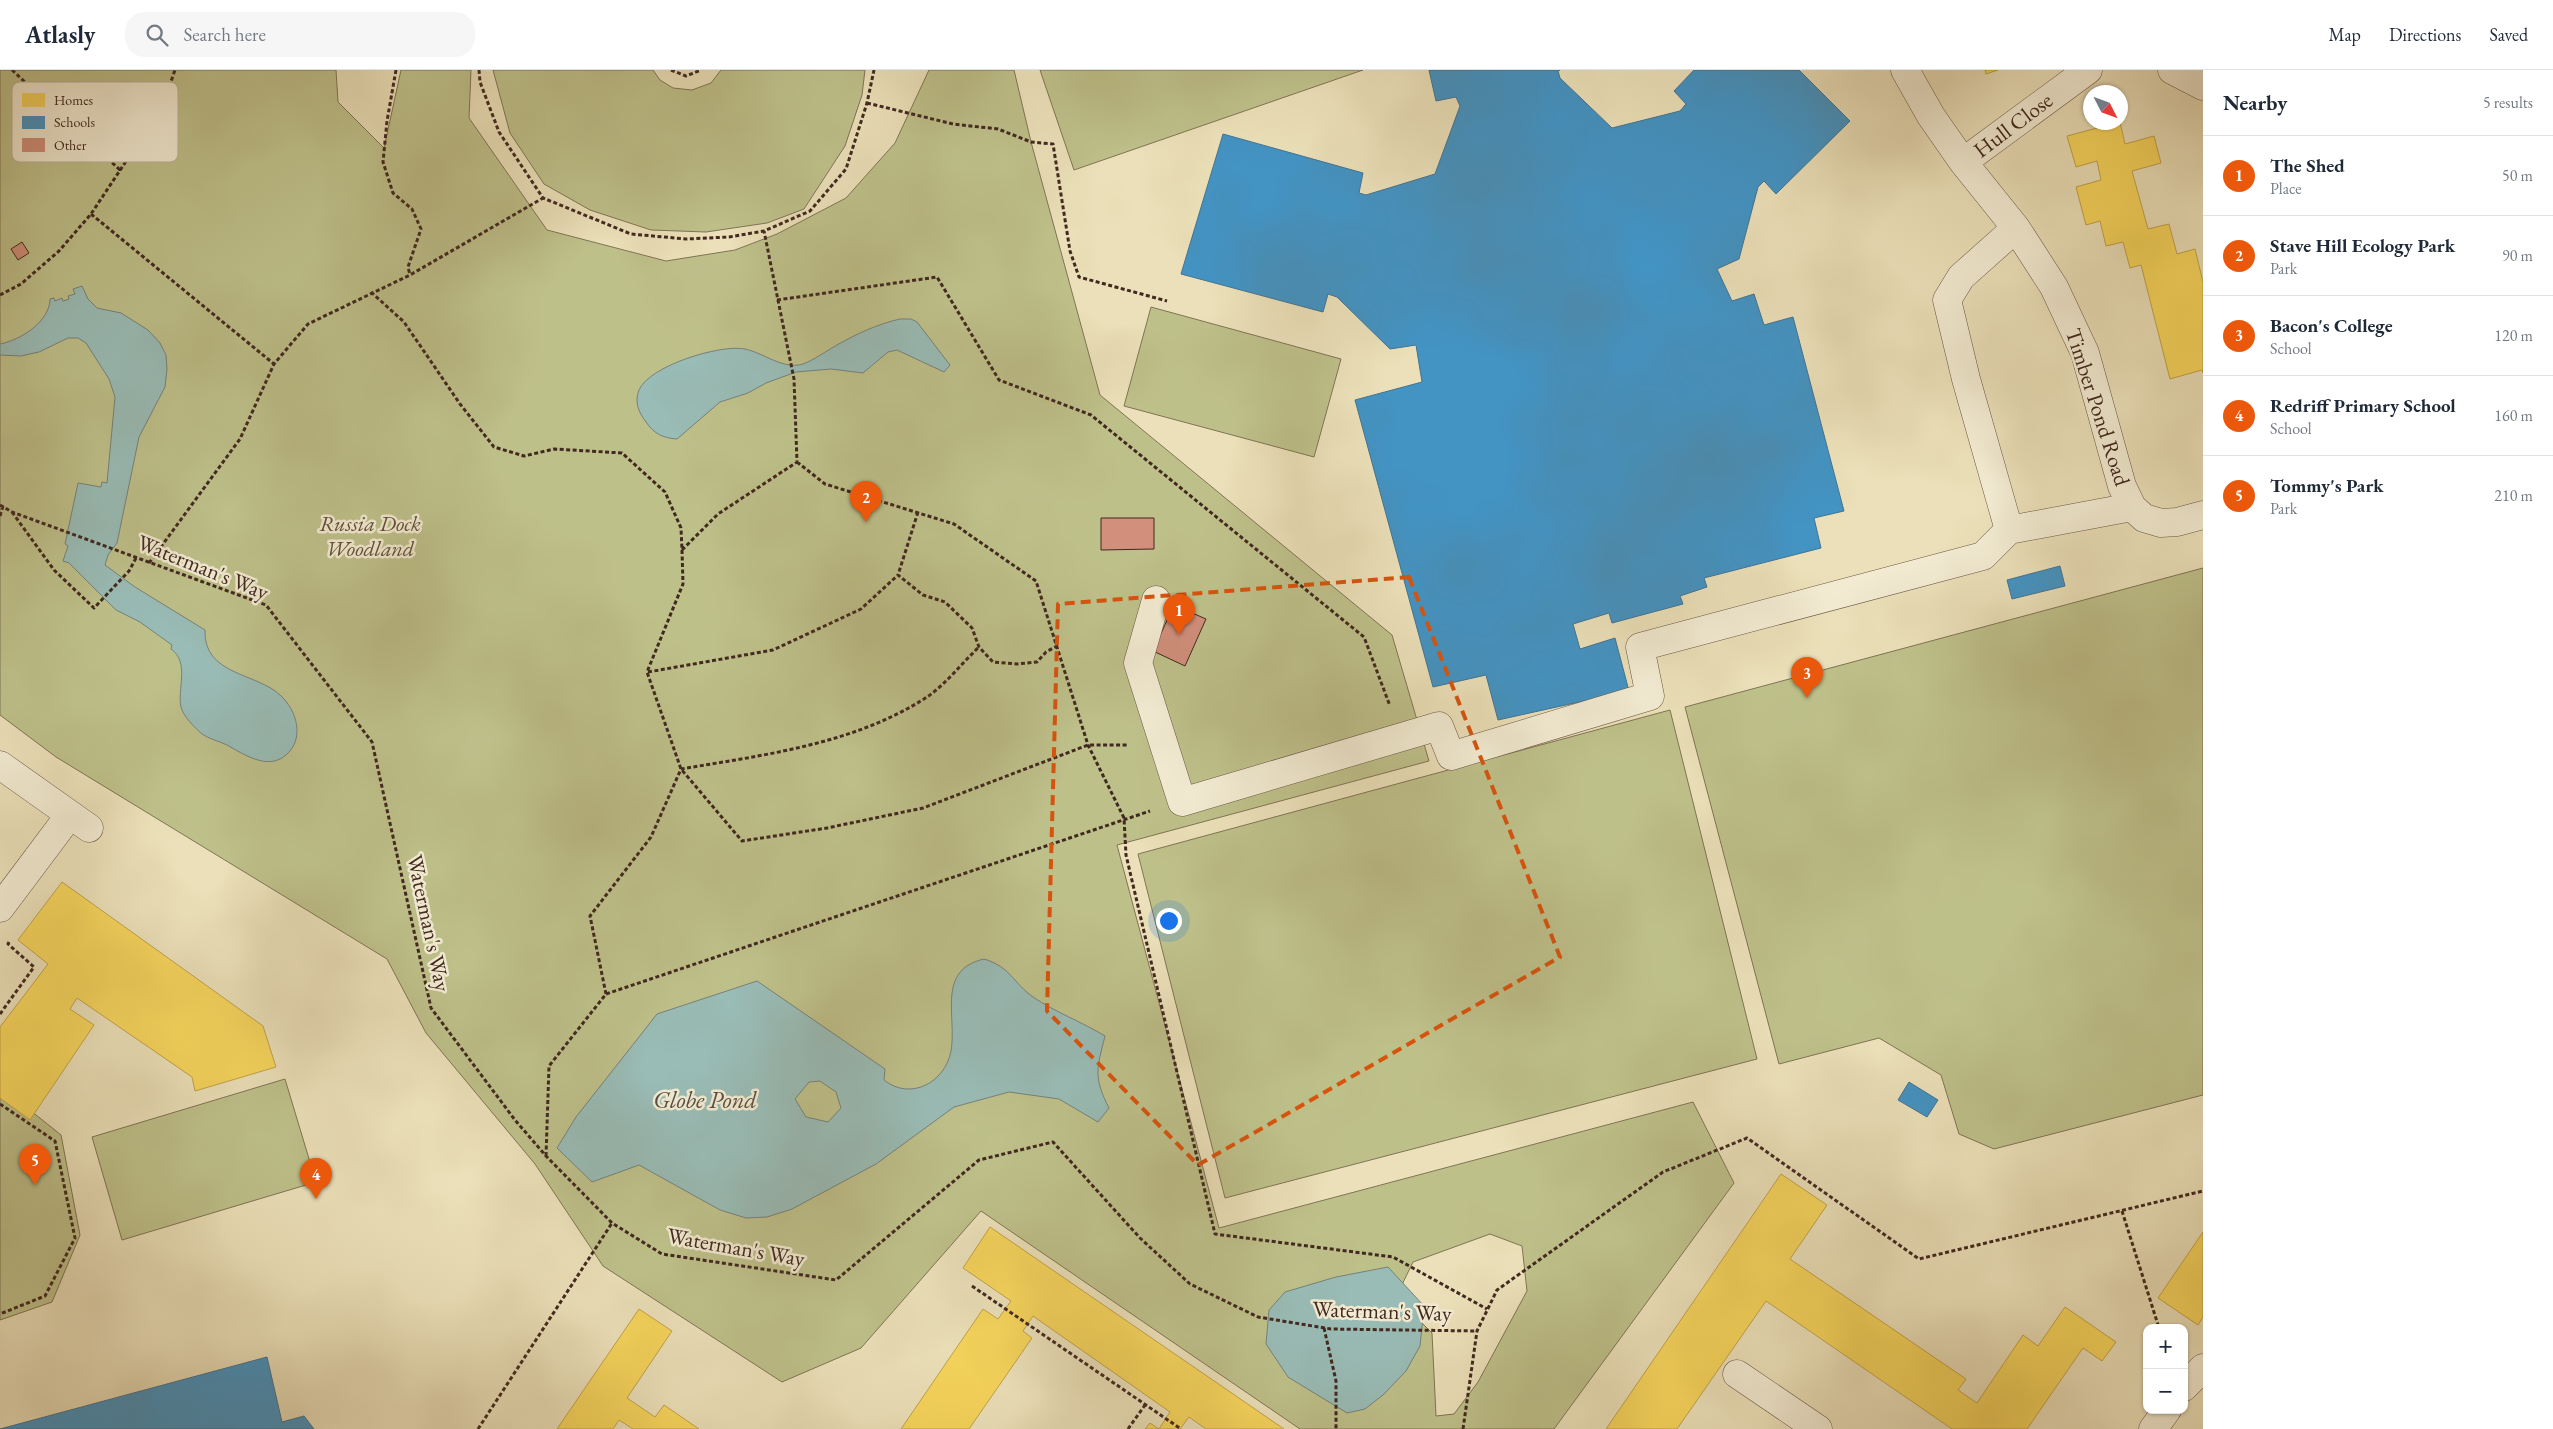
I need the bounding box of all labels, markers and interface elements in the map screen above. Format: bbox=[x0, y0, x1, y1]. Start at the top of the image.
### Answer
search box bbox=[125, 12, 475, 57]
text: Atlasly bbox=[25, 19, 95, 50]
icon: search bbox=[143, 21, 171, 49]
text: Search here bbox=[183, 22, 266, 47]
text: Map bbox=[2329, 23, 2361, 46]
text: Directions bbox=[2389, 23, 2461, 46]
text: Saved bbox=[2489, 23, 2528, 46]
legend bbox=[12, 82, 178, 162]
north arrow bbox=[2083, 85, 2128, 130]
street label: Hull Close bbox=[1968, 86, 2059, 164]
text: Nearby bbox=[2223, 89, 2287, 116]
text: Homes bbox=[54, 91, 94, 109]
text: 5 results bbox=[2483, 92, 2533, 113]
text: Schools bbox=[54, 113, 95, 131]
text: Other bbox=[54, 136, 87, 154]
text: The Shed bbox=[2270, 153, 2345, 178]
text: 1 bbox=[2235, 165, 2243, 186]
text: 50 m bbox=[2502, 165, 2533, 186]
text: Place bbox=[2270, 178, 2302, 199]
text: Stave Hill Ecology Park bbox=[2270, 233, 2455, 258]
text: 2 bbox=[2235, 245, 2243, 266]
text: 90 m bbox=[2502, 245, 2533, 266]
text: Park bbox=[2270, 258, 2297, 279]
text: Bacon's College bbox=[2270, 313, 2393, 338]
street label: Timber Pond Road bbox=[2059, 325, 2137, 490]
text: 3 bbox=[2235, 325, 2243, 346]
text: 120 m bbox=[2494, 325, 2533, 346]
text: School bbox=[2270, 338, 2312, 359]
text: Redriff Primary School bbox=[2270, 393, 2456, 418]
text: 4 bbox=[2235, 405, 2243, 426]
text: 160 m bbox=[2494, 405, 2533, 426]
text: School bbox=[2270, 418, 2312, 439]
text: Tommy's Park bbox=[2270, 473, 2384, 498]
pin: 2 bbox=[850, 481, 882, 522]
text: 5 bbox=[2235, 485, 2243, 506]
text: 210 m bbox=[2494, 485, 2533, 506]
text: Park bbox=[2270, 498, 2297, 519]
park label: Russia Dock Woodland bbox=[319, 509, 421, 563]
street label: Waterman's Way bbox=[133, 527, 273, 607]
pin: 1 bbox=[1163, 594, 1195, 635]
pin: 3 bbox=[1791, 657, 1823, 698]
street label: Waterman's Way bbox=[400, 852, 458, 994]
your location bbox=[1156, 908, 1182, 934]
water label: Globe Pond bbox=[653, 1084, 757, 1115]
pin: 5 bbox=[19, 1144, 51, 1185]
pin: 4 bbox=[300, 1158, 332, 1199]
street label: Waterman's Way bbox=[665, 1221, 807, 1273]
street label: Waterman's Way bbox=[1312, 1294, 1452, 1328]
map controls bbox=[2143, 1324, 2188, 1414]
button: + bbox=[2143, 1324, 2188, 1369]
button: − bbox=[2143, 1369, 2188, 1414]

